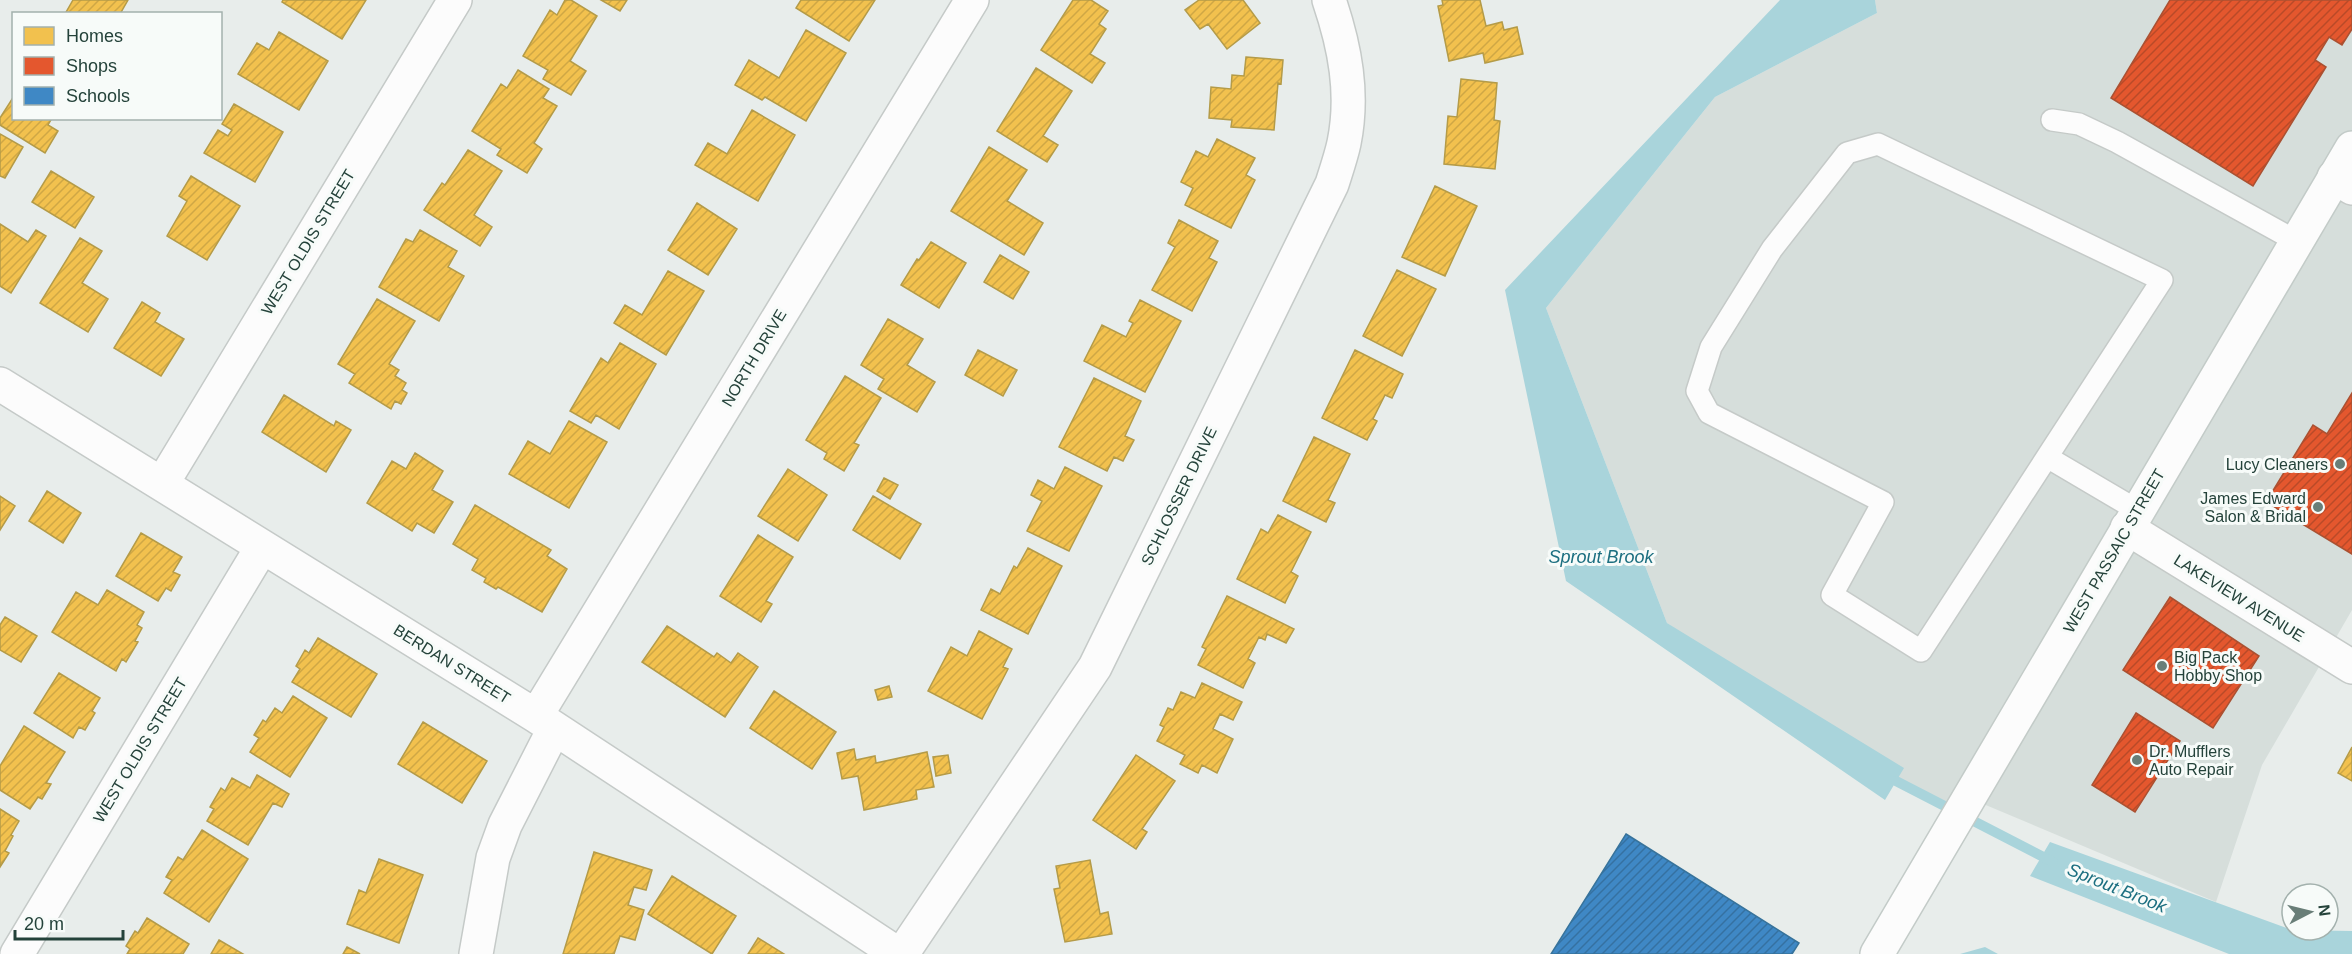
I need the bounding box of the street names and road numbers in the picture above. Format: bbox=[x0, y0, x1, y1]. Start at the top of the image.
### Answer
street label: WEST OLDIS STREET bbox=[258, 166, 358, 318]
street label: NORTH DRIVE bbox=[718, 307, 790, 409]
street label: SCHLOSSER DRIVE bbox=[1138, 424, 1220, 568]
street label: WEST PASSAIC STREET bbox=[2060, 466, 2168, 636]
street label: LAKEVIEW AVENUE bbox=[2171, 551, 2307, 645]
street label: BERDAN STREET bbox=[391, 621, 514, 707]
street label: WEST OLDIS STREET bbox=[90, 674, 190, 826]

